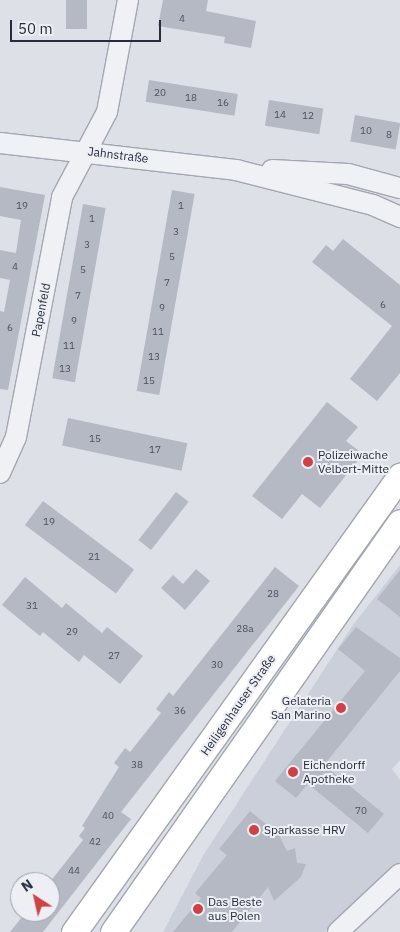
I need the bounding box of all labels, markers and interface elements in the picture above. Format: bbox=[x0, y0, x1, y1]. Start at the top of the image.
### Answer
scale bar bbox=[12, 10, 164, 42]
house number: 4 bbox=[179, 13, 185, 25]
text: 50 m bbox=[18, 19, 53, 38]
house number: 20 bbox=[154, 87, 166, 99]
house number: 18 bbox=[185, 92, 197, 104]
house number: 16 bbox=[217, 97, 229, 109]
house number: 14 bbox=[274, 109, 286, 121]
house number: 12 bbox=[302, 110, 314, 122]
house number: 10 bbox=[360, 125, 372, 137]
house number: 8 bbox=[386, 129, 392, 141]
street label: Jahnstraße bbox=[87, 144, 149, 166]
house number: 19 bbox=[16, 200, 28, 212]
house number: 1 bbox=[178, 200, 184, 212]
house number: 1 bbox=[89, 213, 95, 225]
house number: 3 bbox=[173, 226, 179, 238]
house number: 3 bbox=[84, 239, 90, 251]
house number: 5 bbox=[169, 251, 175, 263]
house number: 4 bbox=[12, 261, 18, 273]
house number: 5 bbox=[80, 264, 86, 276]
house number: 7 bbox=[164, 277, 170, 289]
street label: Papenfeld bbox=[29, 282, 53, 338]
house number: 7 bbox=[75, 290, 81, 302]
house number: 6 bbox=[380, 299, 386, 311]
house number: 9 bbox=[159, 302, 165, 314]
house number: 9 bbox=[71, 315, 77, 327]
house number: 6 bbox=[7, 322, 13, 334]
house number: 11 bbox=[152, 326, 164, 338]
house number: 11 bbox=[63, 340, 75, 352]
house number: 13 bbox=[148, 351, 160, 363]
house number: 13 bbox=[59, 363, 71, 375]
house number: 15 bbox=[143, 375, 155, 387]
house number: 15 bbox=[89, 433, 101, 445]
house number: 17 bbox=[149, 444, 161, 456]
place label: Polizeiwache Velbert-Mitte bbox=[318, 448, 389, 476]
marker: Polizeiwache Velbert-Mitte bbox=[302, 456, 314, 468]
house number: 19 bbox=[43, 516, 55, 528]
house number: 21 bbox=[88, 551, 100, 563]
house number: 28 bbox=[267, 588, 279, 600]
house number: 31 bbox=[26, 600, 38, 612]
house number: 28a bbox=[236, 623, 254, 635]
house number: 29 bbox=[66, 626, 78, 638]
house number: 27 bbox=[108, 650, 120, 662]
street label: Heiligenhauser Straße bbox=[198, 652, 278, 758]
house number: 30 bbox=[211, 659, 223, 671]
place label: Gelateria San Marino bbox=[271, 694, 331, 722]
marker: Gelateria San Marino bbox=[335, 702, 347, 714]
house number: 36 bbox=[174, 705, 186, 717]
place label: Eichendorff Apotheke bbox=[303, 758, 365, 786]
house number: 38 bbox=[131, 759, 143, 771]
marker: Eichendorff Apotheke bbox=[287, 766, 299, 778]
house number: 70 bbox=[355, 805, 367, 817]
house number: 40 bbox=[102, 810, 114, 822]
place label: Sparkasse HRV bbox=[264, 823, 346, 837]
marker: Sparkasse HRV bbox=[248, 824, 260, 836]
house number: 42 bbox=[89, 836, 101, 848]
house number: 44 bbox=[68, 865, 80, 877]
north arrow bbox=[10, 872, 60, 922]
text: N bbox=[18, 875, 36, 896]
place label: Das Beste aus Polen bbox=[208, 895, 262, 923]
marker: Das Beste aus Polen bbox=[192, 903, 204, 915]

